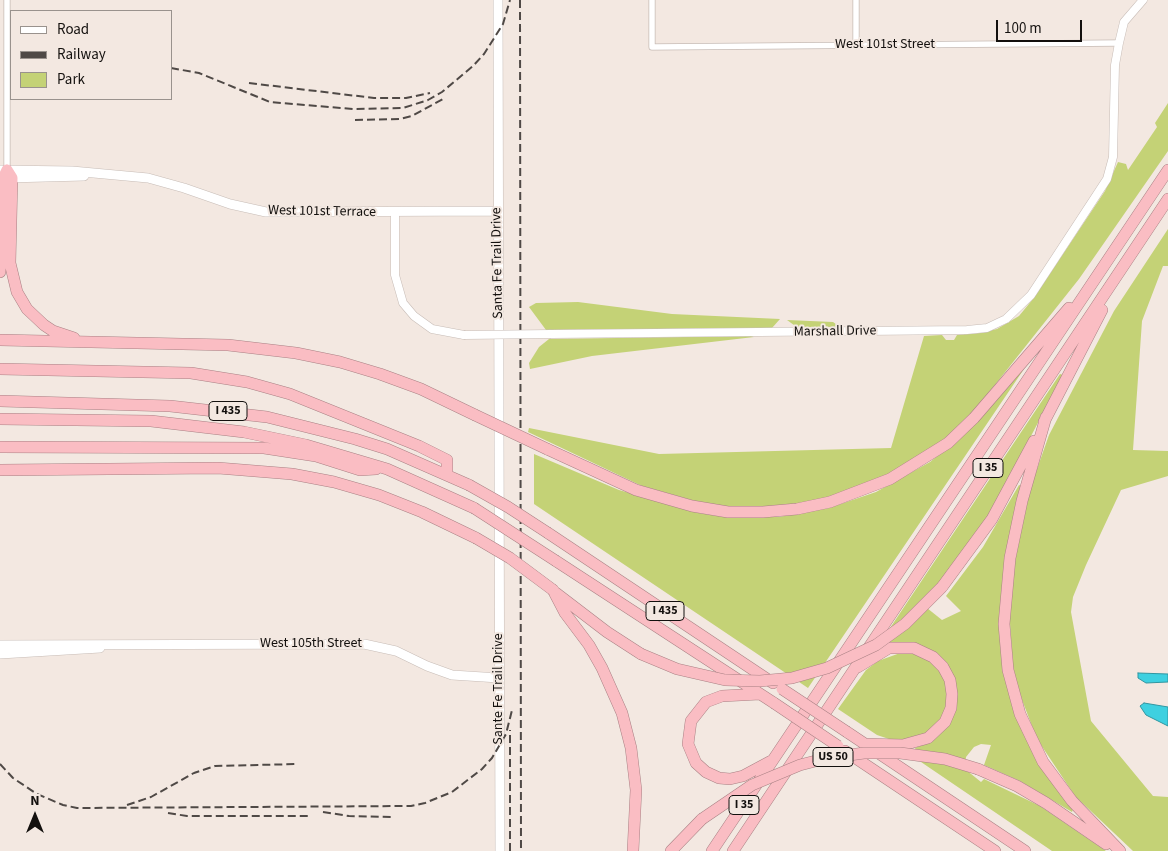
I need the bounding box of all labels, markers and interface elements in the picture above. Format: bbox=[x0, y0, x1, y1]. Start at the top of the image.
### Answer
legend bbox=[10, 10, 172, 100]
scale bar bbox=[998, 10, 1084, 42]
text: 100 m bbox=[1004, 18, 1042, 39]
text: Road bbox=[57, 19, 89, 40]
street label: West 101st Street bbox=[835, 37, 935, 53]
text: Railway bbox=[57, 44, 106, 65]
text: Park bbox=[57, 69, 85, 90]
street label: West 101st Terrace bbox=[268, 203, 376, 221]
street label: Santa Fe Trail Drive bbox=[489, 207, 507, 319]
street label: Marshall Drive bbox=[793, 323, 877, 341]
road number: I 435 bbox=[209, 402, 247, 421]
road number: I 35 bbox=[973, 458, 1003, 478]
road number: I 435 bbox=[646, 602, 684, 620]
street label: Sante Fe Trail Drive bbox=[491, 633, 507, 745]
street label: West 105th Street bbox=[260, 636, 362, 652]
road number: US 50 bbox=[813, 748, 853, 766]
north arrow bbox=[10, 791, 60, 841]
text: N bbox=[30, 791, 40, 811]
road number: I 35 bbox=[729, 796, 759, 814]

